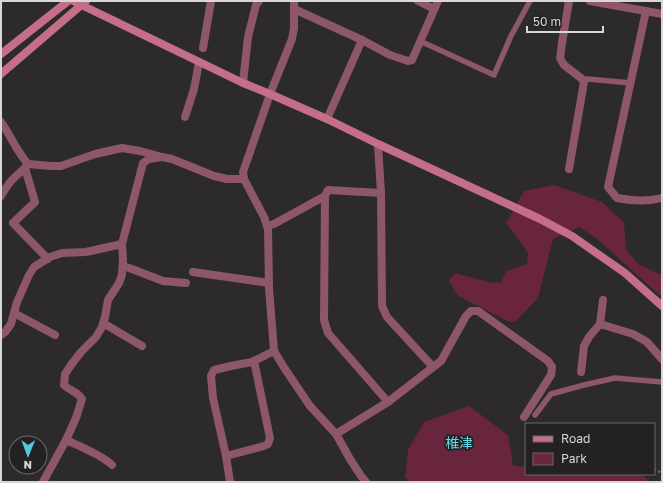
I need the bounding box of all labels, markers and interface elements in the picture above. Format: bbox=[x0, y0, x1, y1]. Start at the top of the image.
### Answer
scale bar bbox=[527, 8, 603, 34]
text: 50 m bbox=[533, 14, 561, 29]
legend bbox=[525, 423, 655, 475]
text: Road bbox=[561, 431, 590, 446]
district label: 椎津 bbox=[445, 434, 473, 451]
north arrow bbox=[8, 435, 48, 475]
text: Park bbox=[561, 451, 587, 466]
text: N bbox=[24, 459, 32, 472]

